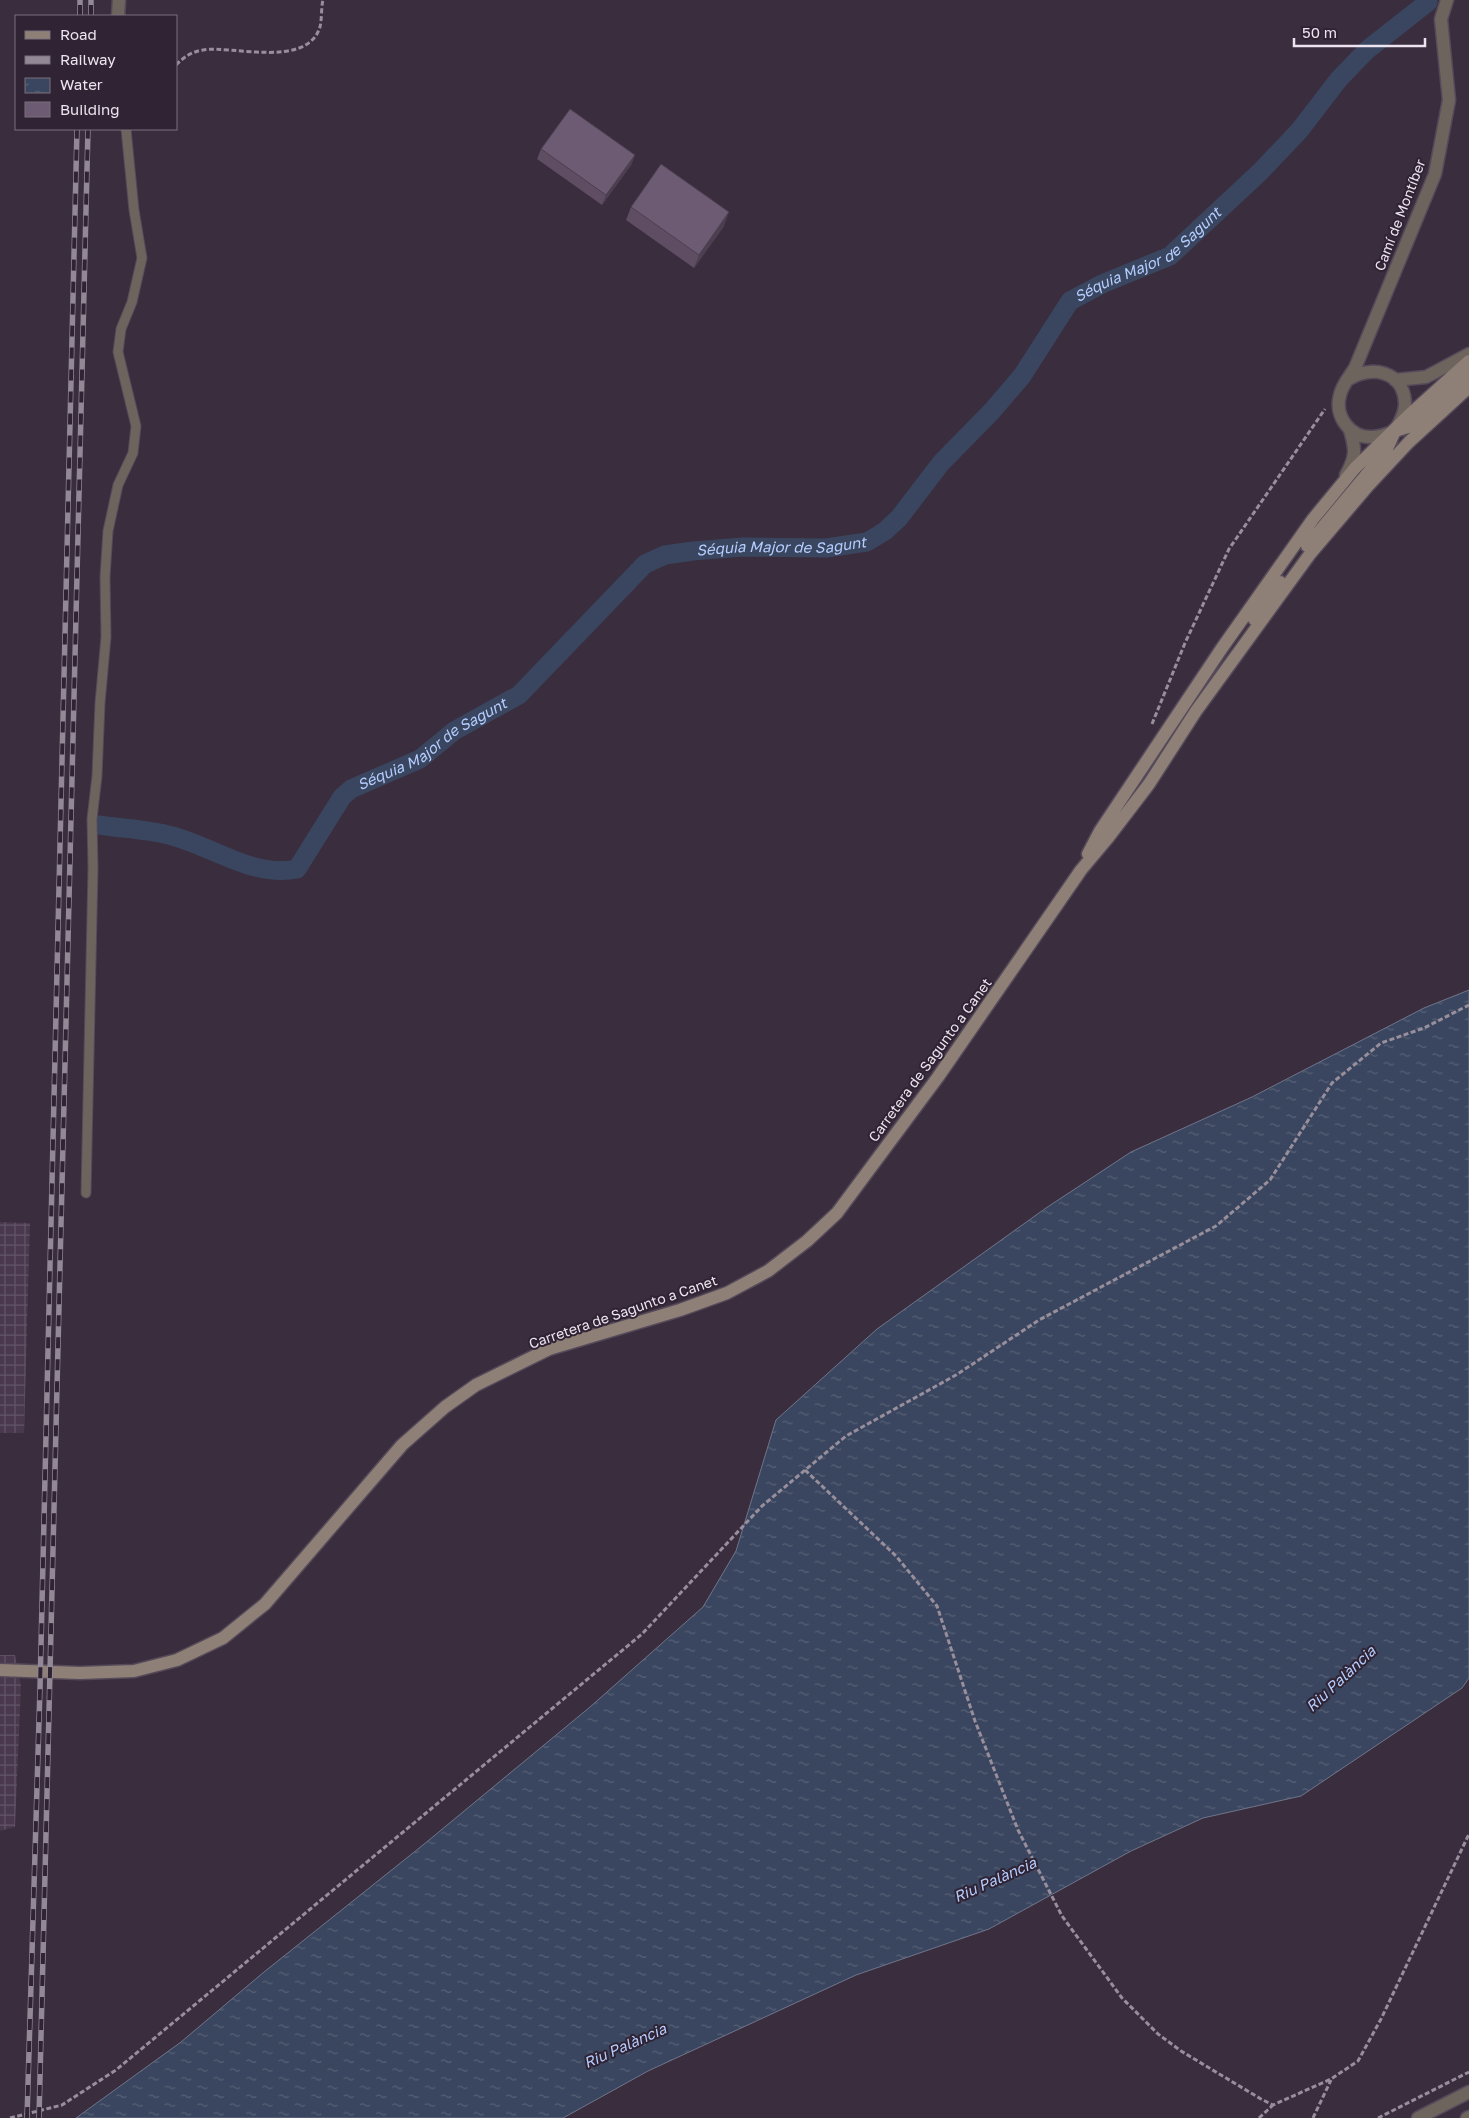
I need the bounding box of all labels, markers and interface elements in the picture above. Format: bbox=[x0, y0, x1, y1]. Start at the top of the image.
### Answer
legend bbox=[15, 15, 178, 130]
scale bar bbox=[1294, 15, 1425, 47]
text: 50 m bbox=[1302, 23, 1337, 41]
text: Road bbox=[60, 25, 97, 43]
text: Railway bbox=[60, 50, 116, 68]
text: Water bbox=[60, 75, 103, 93]
text: Building bbox=[60, 100, 120, 118]
street label: Camí de Montíber bbox=[1370, 156, 1429, 273]
water label: Séquia Major de Sagunt bbox=[1071, 202, 1226, 305]
water label: Séquia Major de Sagunt bbox=[696, 532, 869, 559]
water label: Séquia Major de Sagunt bbox=[354, 693, 511, 793]
street label: Carretera de Sagunto a Canet bbox=[864, 975, 995, 1145]
street label: Carretera de Sagunto a Canet bbox=[526, 1271, 719, 1352]
water label: Riu Palància bbox=[1302, 1641, 1379, 1715]
water label: Riu Palància bbox=[951, 1853, 1039, 1905]
water label: Riu Palància bbox=[581, 2019, 669, 2071]

